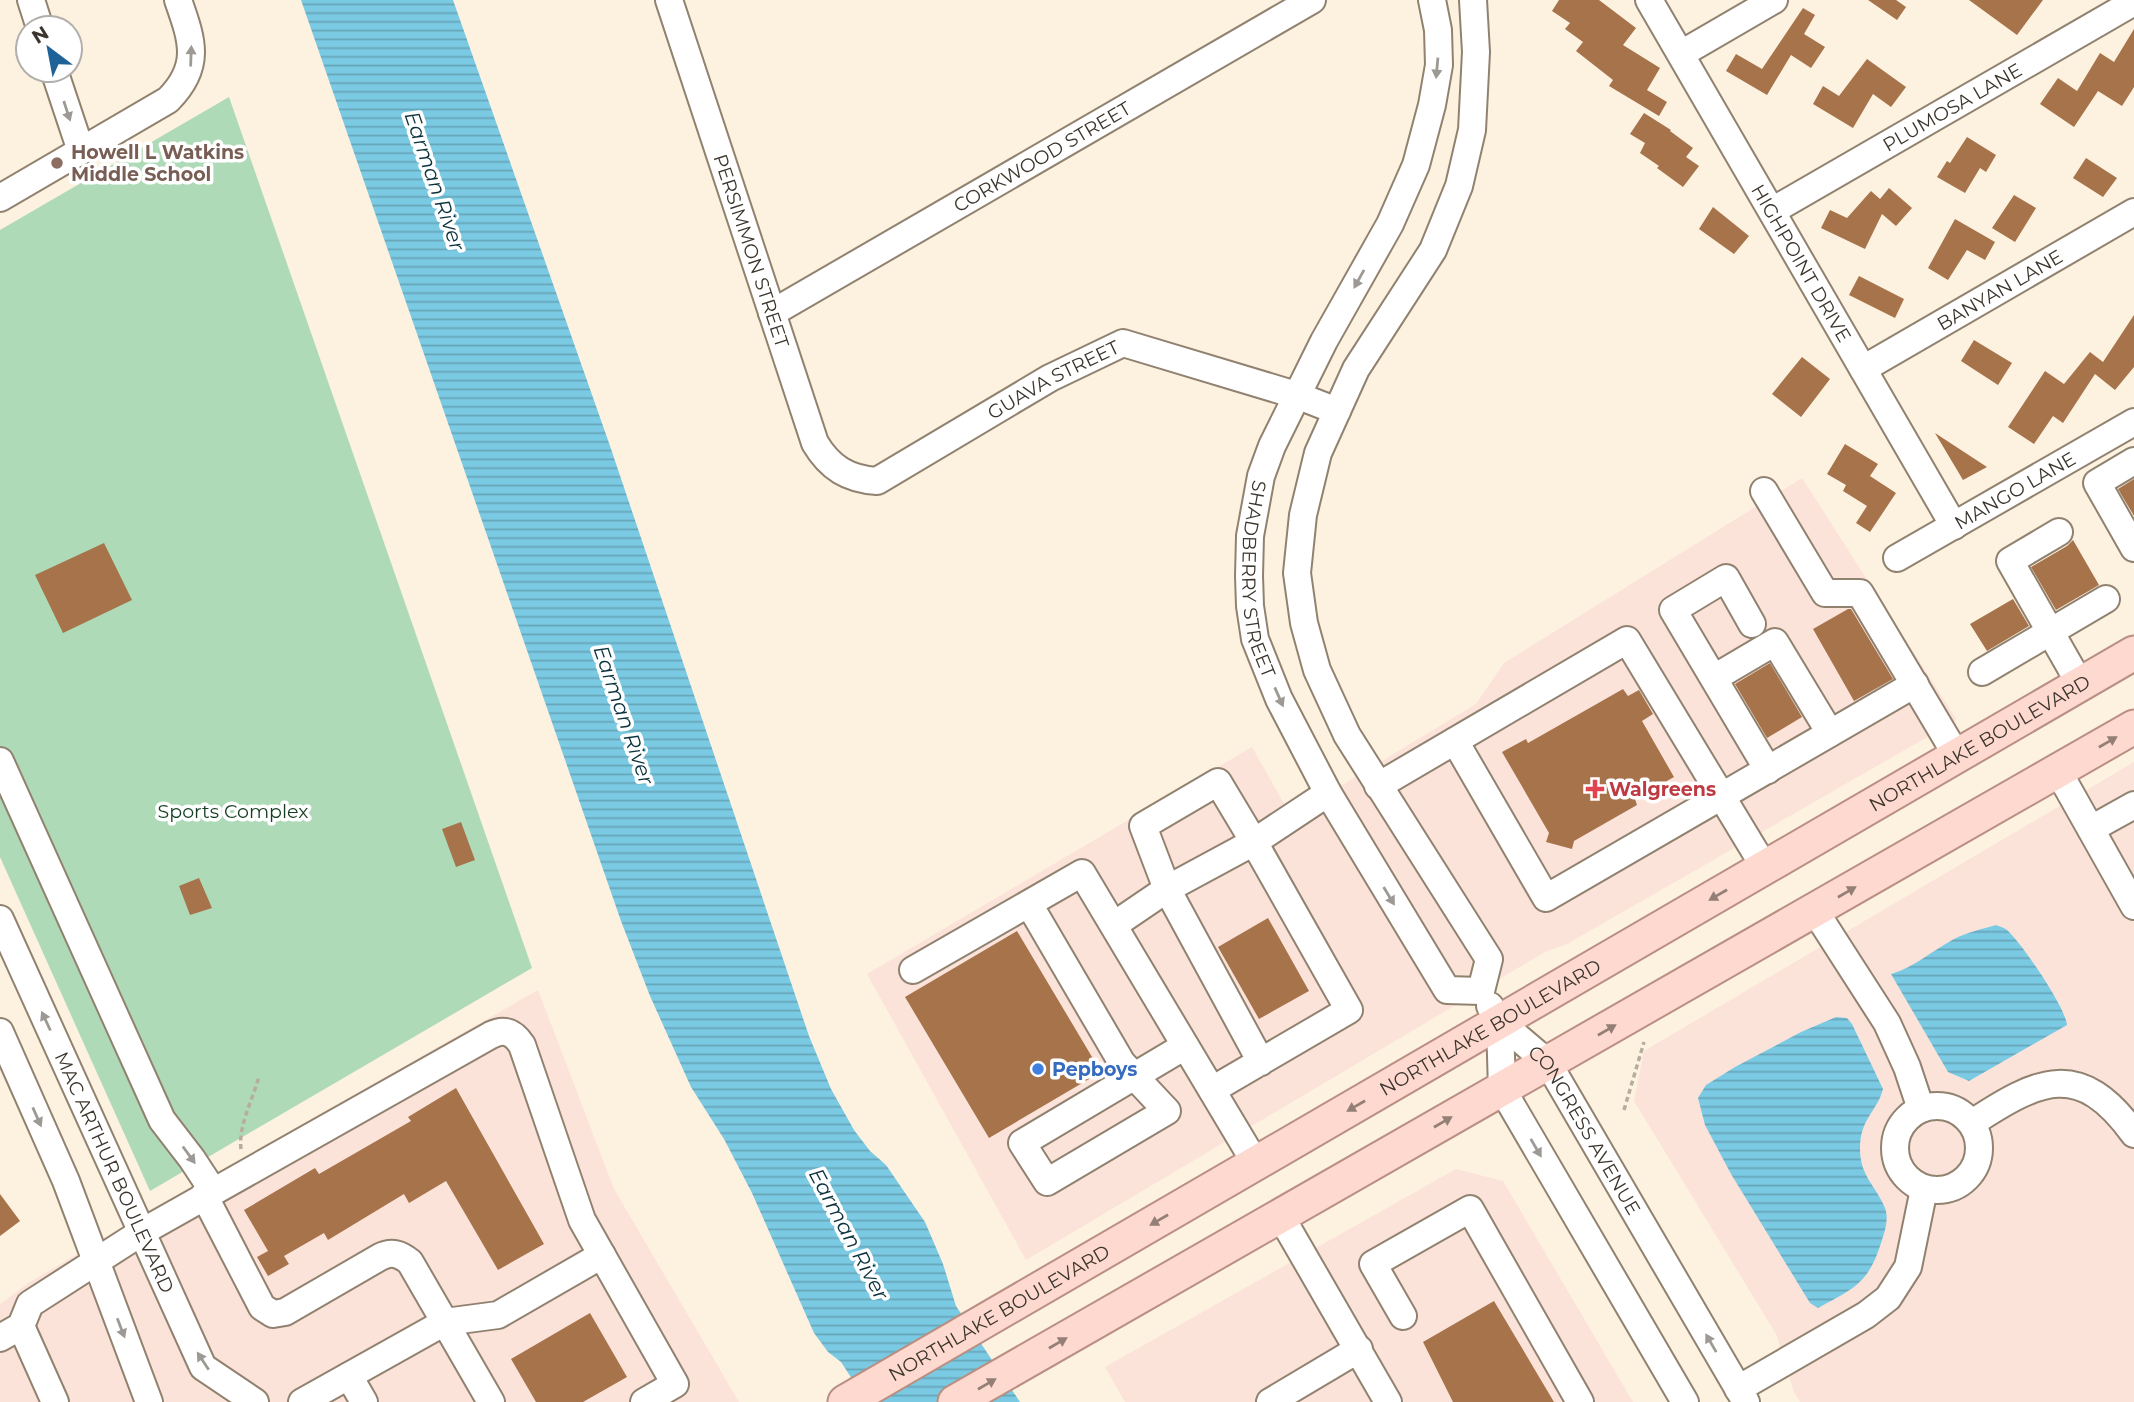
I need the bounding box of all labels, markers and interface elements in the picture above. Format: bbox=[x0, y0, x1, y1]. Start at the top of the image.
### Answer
north arrow bbox=[14, 14, 84, 84]
text: N bbox=[28, 21, 53, 49]
one-way arrow bbox=[185, 45, 196, 67]
one-way arrow bbox=[1431, 57, 1442, 79]
street label: PLUMOSA LANE bbox=[1878, 58, 2026, 156]
street label: CORKWOOD STREET bbox=[949, 96, 1135, 217]
one-way arrow bbox=[62, 100, 73, 121]
water label: Earman River bbox=[399, 108, 471, 254]
place label: Howell L Watkins Middle School bbox=[71, 141, 244, 186]
street label: PERSIMMON STREET bbox=[709, 151, 794, 351]
marker: Howell L Watkins Middle School bbox=[49, 155, 65, 171]
street label: HIGHPOINT DRIVE bbox=[1747, 180, 1856, 346]
street label: BANYAN LANE bbox=[1933, 244, 2067, 335]
one-way arrow bbox=[1353, 269, 1365, 288]
street label: GUAVA STREET bbox=[983, 335, 1123, 424]
street label: MANGO LANE bbox=[1950, 447, 2080, 534]
street label: SHADBERRY STREET bbox=[1237, 478, 1281, 681]
water label: Earman River bbox=[588, 642, 660, 788]
street label: NORTHLAKE BOULEVARD bbox=[1865, 670, 2094, 816]
one-way arrow bbox=[1273, 687, 1285, 707]
one-way arrow bbox=[2099, 736, 2118, 748]
place label: Walgreens bbox=[1609, 778, 1716, 801]
marker: Walgreens bbox=[1587, 781, 1603, 797]
park label: Sports Complex bbox=[158, 800, 308, 823]
one-way arrow bbox=[1383, 886, 1396, 906]
one-way arrow bbox=[1838, 886, 1857, 898]
one-way arrow bbox=[1708, 889, 1728, 901]
street label: NORTHLAKE BOULEVARD bbox=[1375, 954, 1605, 1100]
one-way arrow bbox=[40, 1011, 52, 1031]
one-way arrow bbox=[1598, 1024, 1617, 1036]
street label: CONGRESS AVENUE bbox=[1524, 1040, 1646, 1219]
street label: MAC ARTHUR BOULEVARD bbox=[50, 1048, 179, 1296]
place label: Pepboys bbox=[1052, 1058, 1137, 1081]
marker: Pepboys bbox=[1030, 1061, 1046, 1077]
one-way arrow bbox=[1347, 1100, 1366, 1112]
one-way arrow bbox=[31, 1107, 43, 1127]
one-way arrow bbox=[1433, 1116, 1453, 1128]
one-way arrow bbox=[1530, 1138, 1542, 1157]
one-way arrow bbox=[181, 1145, 196, 1163]
water label: Earman River bbox=[804, 1164, 894, 1305]
one-way arrow bbox=[1150, 1214, 1169, 1226]
street label: NORTHLAKE BOULEVARD bbox=[884, 1239, 1114, 1386]
one-way arrow bbox=[116, 1318, 127, 1339]
one-way arrow bbox=[1705, 1334, 1717, 1353]
one-way arrow bbox=[1049, 1337, 1068, 1349]
one-way arrow bbox=[196, 1351, 209, 1371]
one-way arrow bbox=[977, 1378, 996, 1390]

